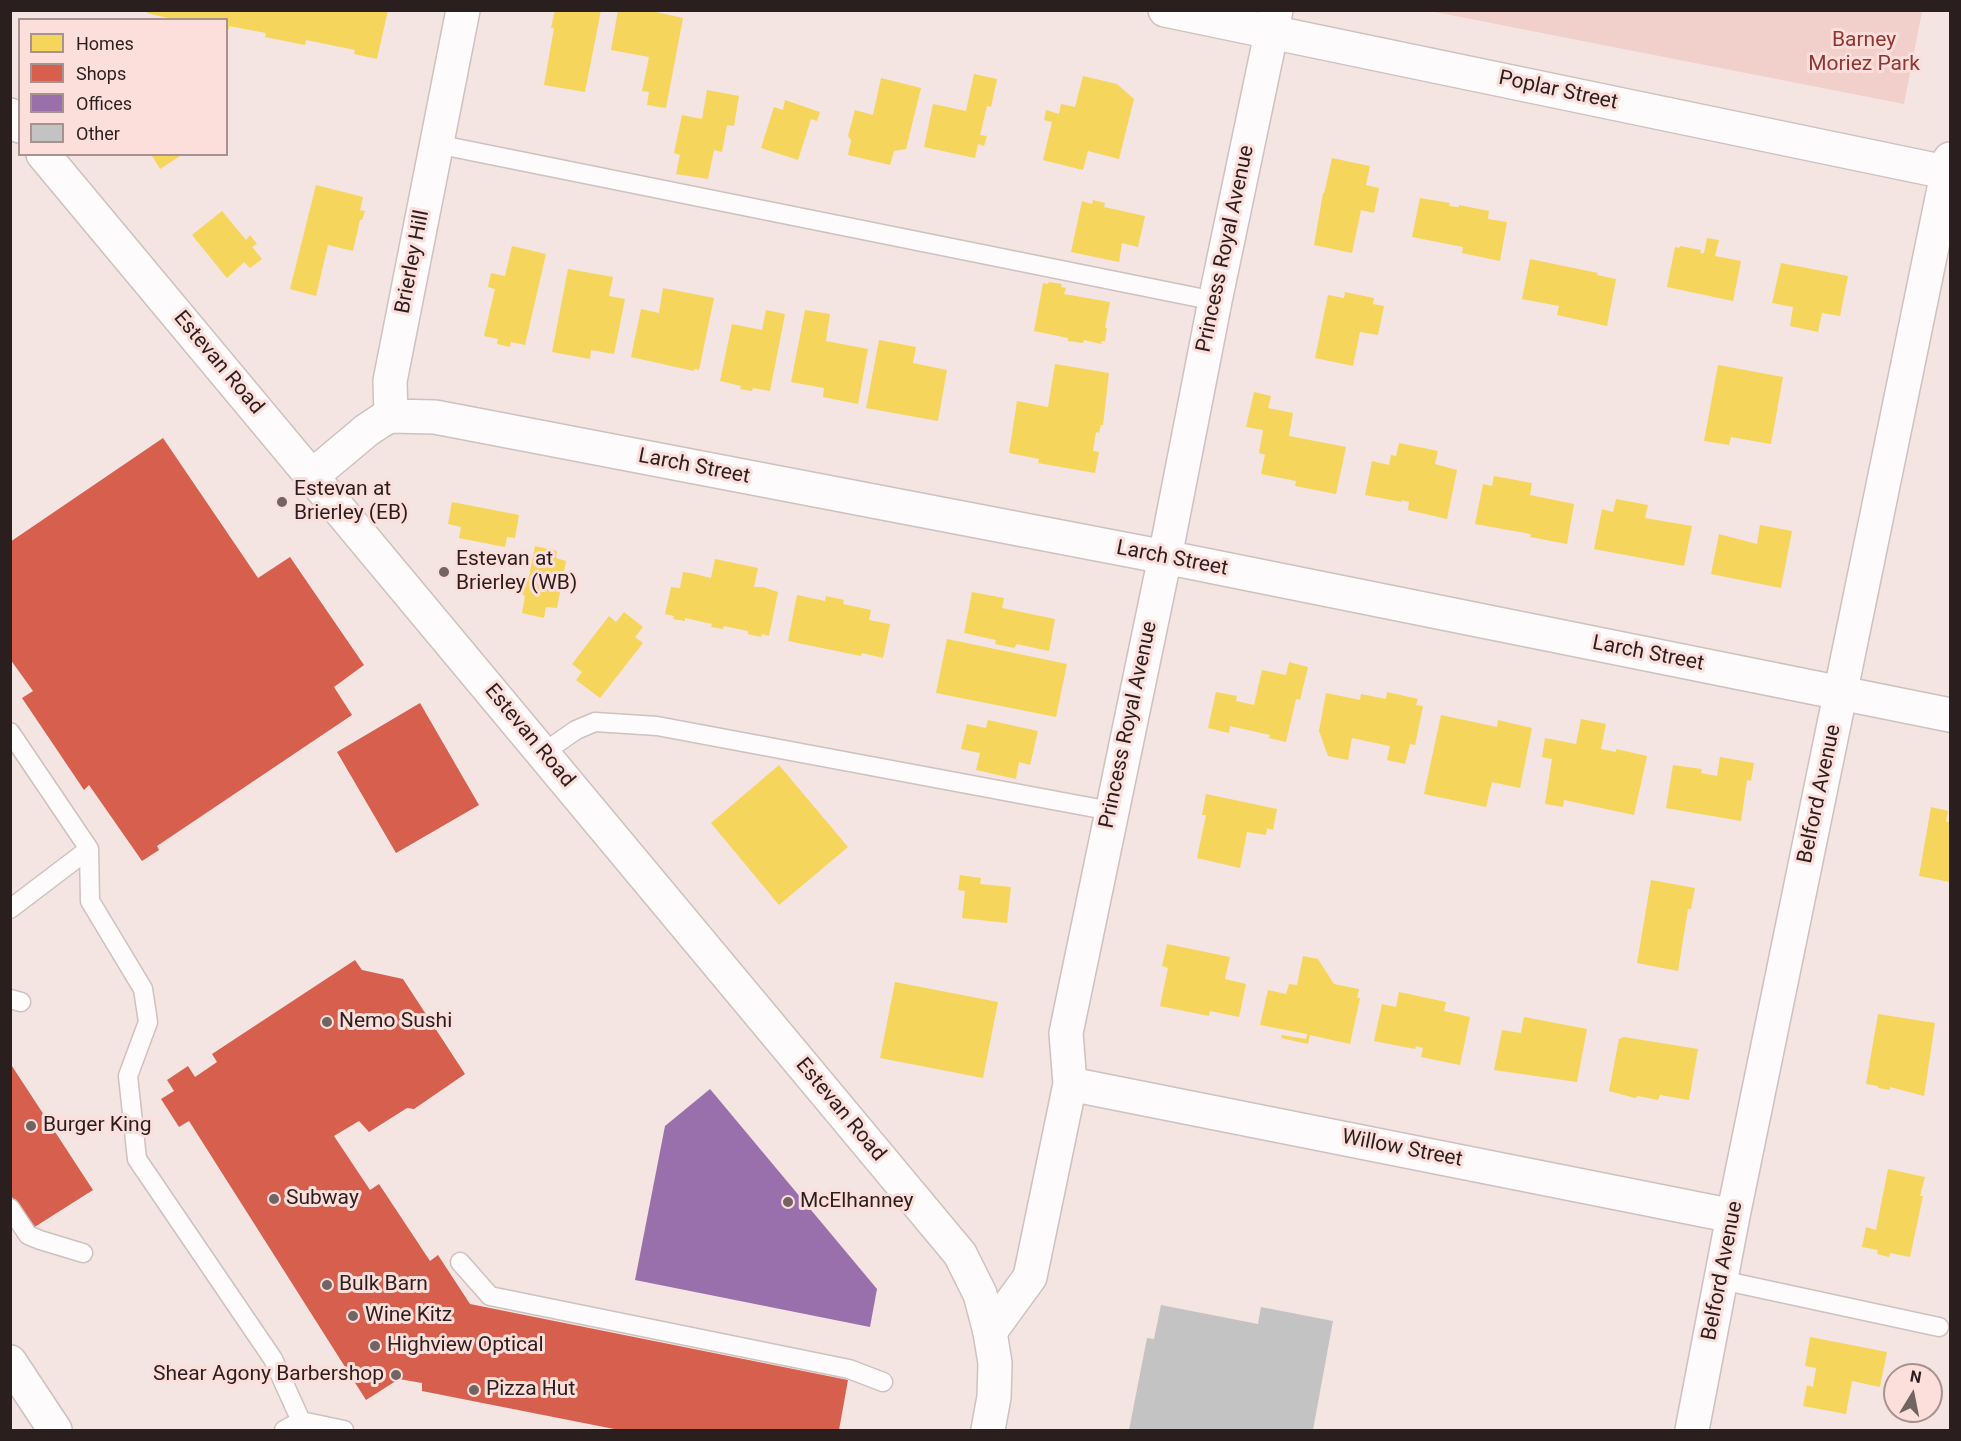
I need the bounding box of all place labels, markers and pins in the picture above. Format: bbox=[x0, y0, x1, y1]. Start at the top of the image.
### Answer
place label: Estevan at Brierley (EB) bbox=[294, 477, 408, 527]
marker: Estevan at Brierley (EB) bbox=[275, 495, 289, 509]
place label: Estevan at Brierley (WB) bbox=[456, 547, 577, 597]
marker: Estevan at Brierley (WB) bbox=[437, 565, 451, 579]
place label: Nemo Sushi bbox=[339, 1009, 452, 1035]
marker: Nemo Sushi bbox=[320, 1015, 334, 1029]
place label: Burger King bbox=[43, 1113, 152, 1139]
marker: Burger King bbox=[24, 1119, 38, 1133]
place label: Subway bbox=[286, 1186, 359, 1212]
place label: McElhanney bbox=[800, 1189, 913, 1215]
marker: Subway bbox=[267, 1192, 281, 1206]
marker: McElhanney bbox=[781, 1195, 795, 1209]
place label: Bulk Barn bbox=[339, 1272, 428, 1298]
marker: Bulk Barn bbox=[320, 1278, 334, 1292]
place label: Wine Kitz bbox=[365, 1303, 452, 1329]
marker: Wine Kitz bbox=[346, 1309, 360, 1323]
place label: Highview Optical bbox=[387, 1333, 544, 1359]
marker: Highview Optical bbox=[368, 1339, 382, 1353]
place label: Shear Agony Barbershop bbox=[153, 1362, 384, 1388]
marker: Shear Agony Barbershop bbox=[389, 1368, 403, 1382]
place label: Pizza Hut bbox=[486, 1377, 575, 1403]
marker: Pizza Hut bbox=[467, 1383, 481, 1397]

